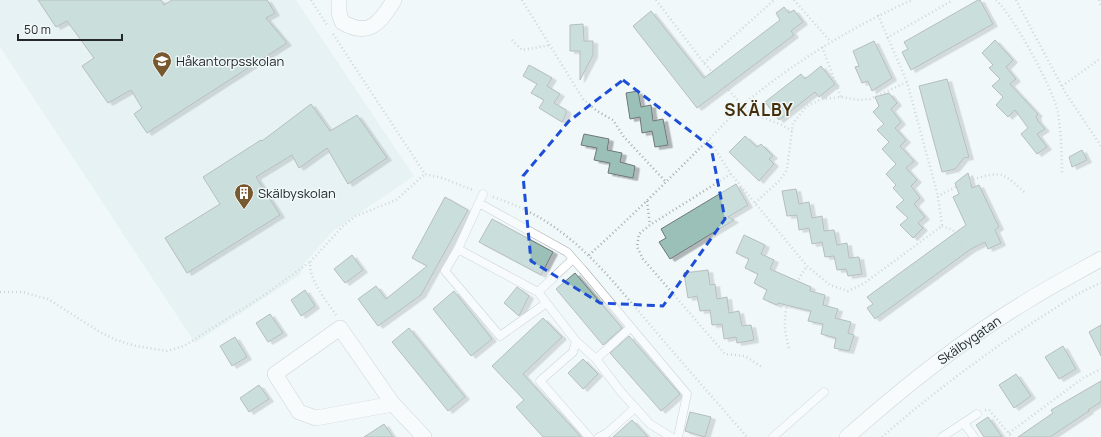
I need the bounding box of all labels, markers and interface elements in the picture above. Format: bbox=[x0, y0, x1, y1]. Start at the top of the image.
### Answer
scale bar bbox=[18, 16, 122, 42]
text: 50 m bbox=[24, 21, 51, 38]
school or university icon: Håkantorpsskolan bbox=[151, 50, 173, 78]
place label: Håkantorpsskolan bbox=[176, 52, 284, 70]
district label: SKÄLBY bbox=[724, 98, 794, 121]
building icon: Skälbyskolan bbox=[233, 182, 255, 210]
place label: Skälbyskolan bbox=[258, 184, 336, 202]
street label: Skälbygatan bbox=[934, 311, 1004, 369]

